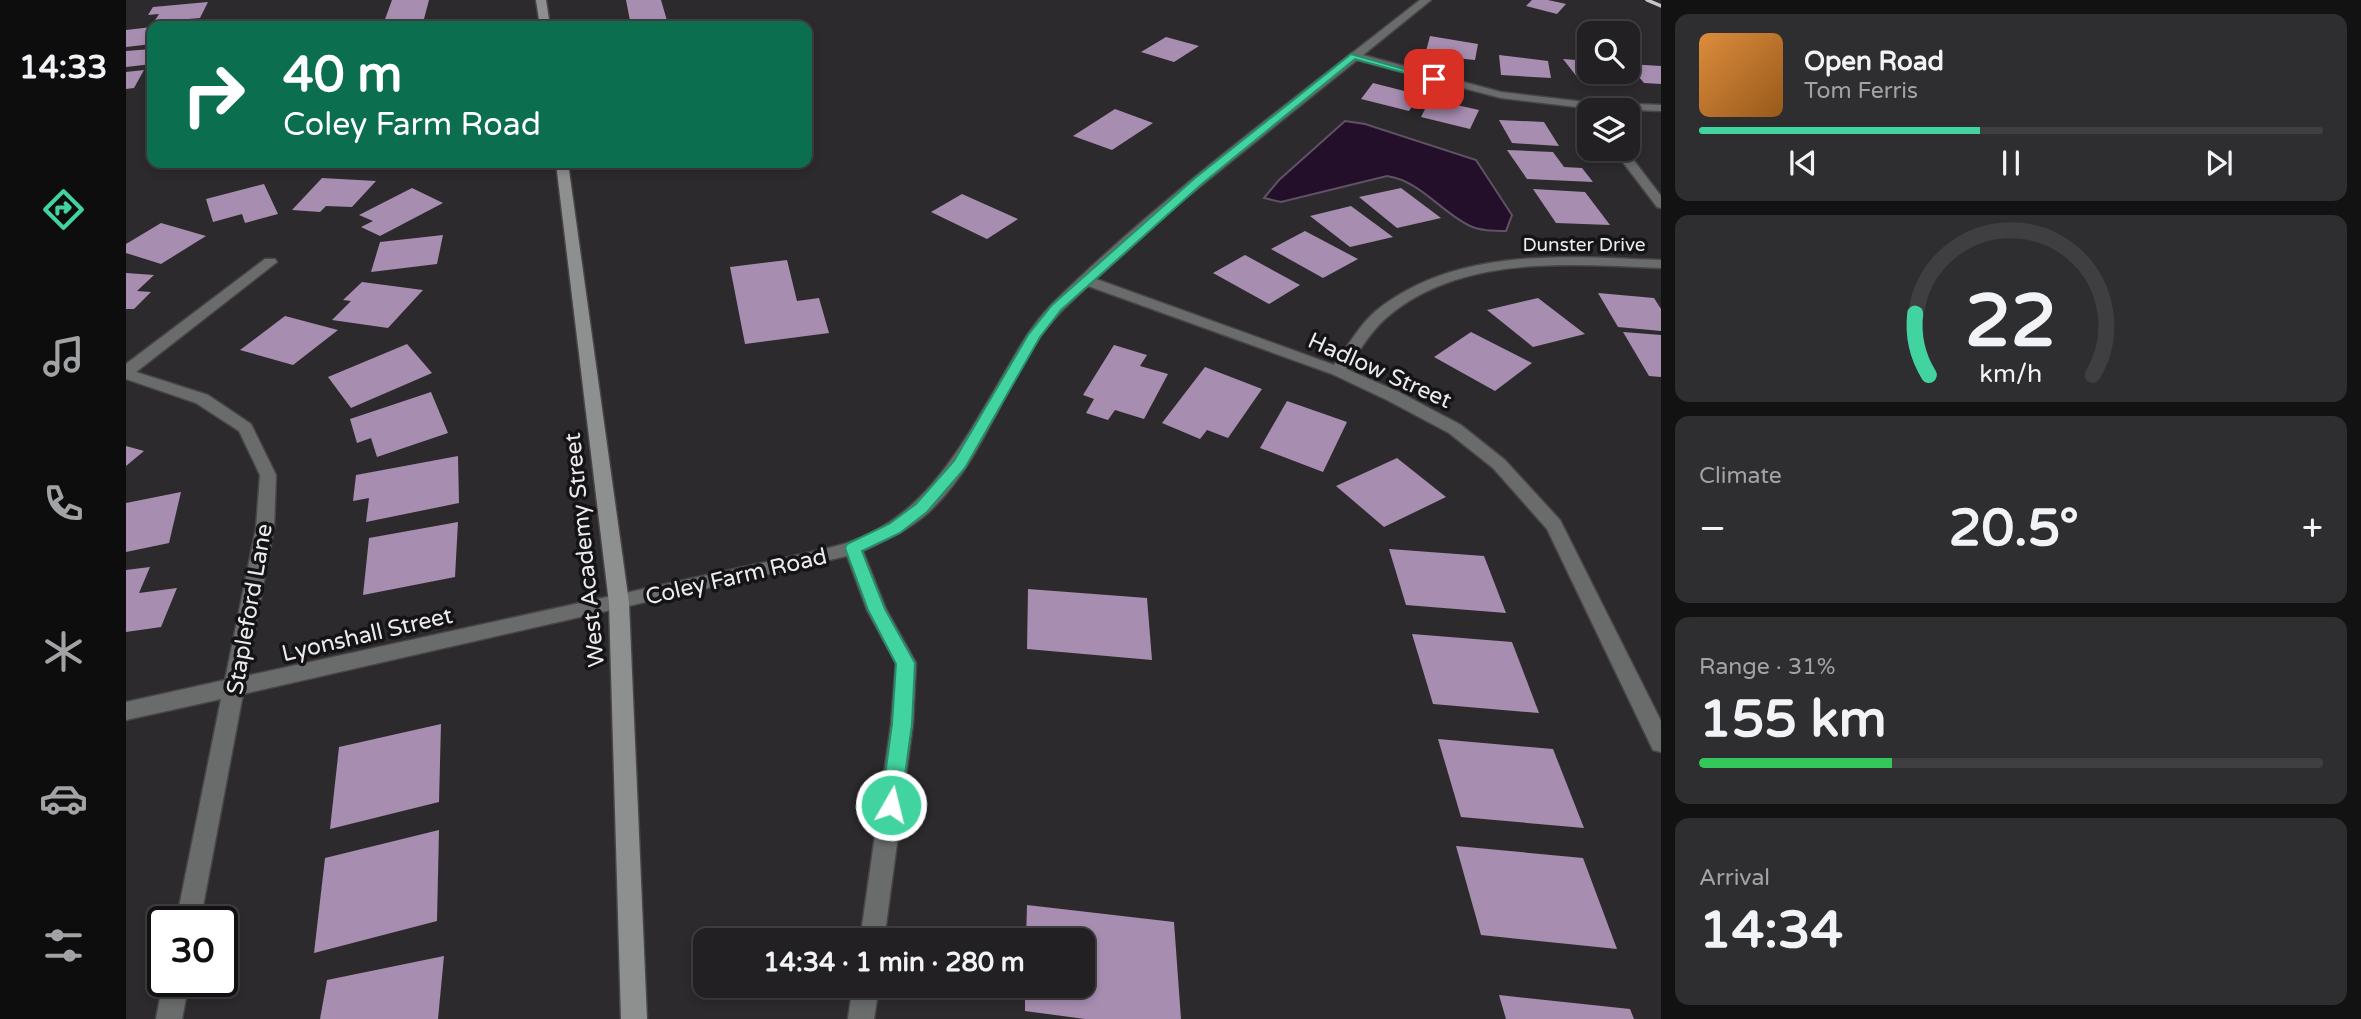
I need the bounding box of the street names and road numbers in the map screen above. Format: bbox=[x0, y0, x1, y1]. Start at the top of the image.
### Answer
street label: Dunster Drive bbox=[1522, 234, 1646, 256]
street label: Hadlow Street bbox=[1303, 327, 1456, 415]
street label: West Academy Street bbox=[559, 431, 611, 668]
street label: Stapleford Lane bbox=[221, 522, 279, 697]
street label: Coley Farm Road bbox=[643, 542, 830, 611]
street label: Lyonshall Street bbox=[279, 602, 456, 668]

